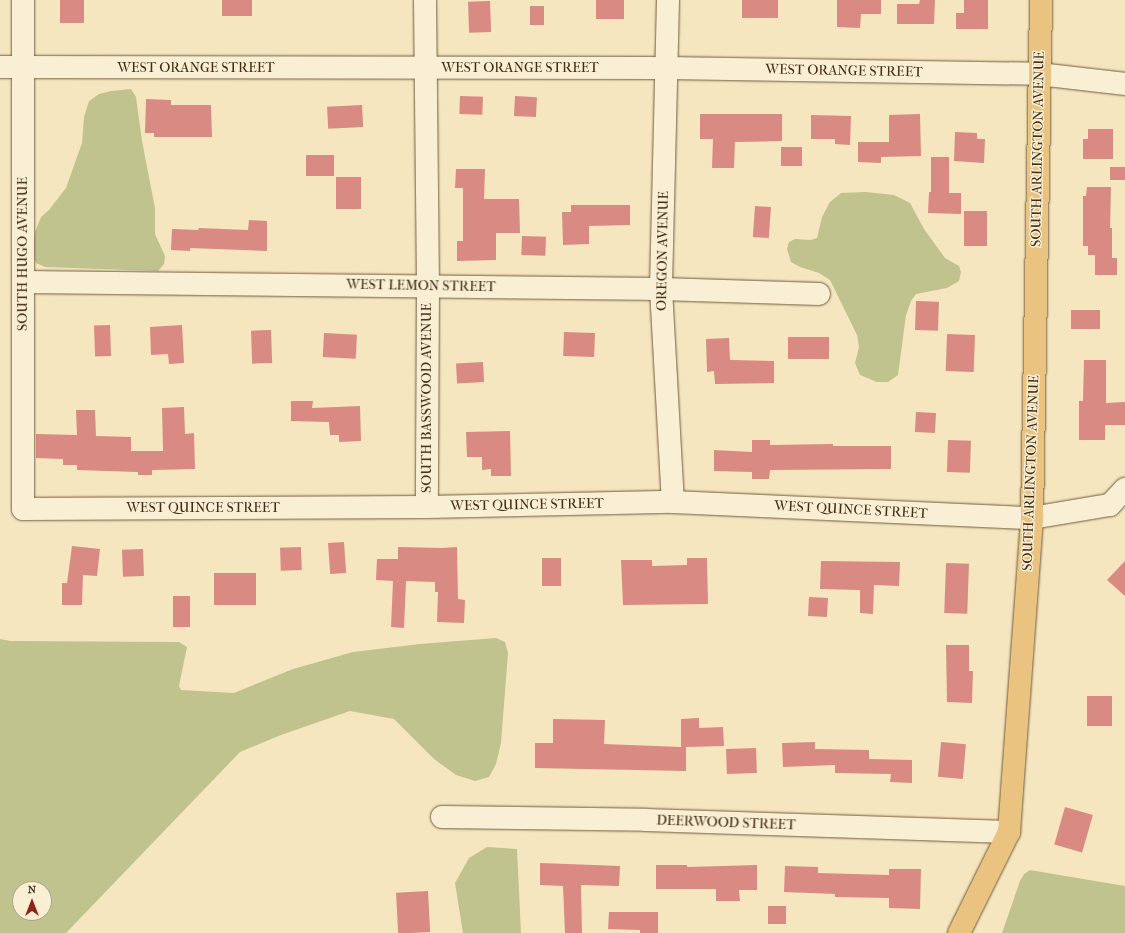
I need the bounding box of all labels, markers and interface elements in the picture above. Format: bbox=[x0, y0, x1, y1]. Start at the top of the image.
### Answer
street label: SOUTH ARLINGTON AVENUE bbox=[1028, 51, 1048, 247]
street label: WEST ORANGE STREET bbox=[117, 60, 275, 76]
street label: WEST ORANGE STREET bbox=[441, 60, 599, 76]
street label: WEST ORANGE STREET bbox=[765, 61, 923, 81]
street label: SOUTH HUGO AVENUE bbox=[15, 177, 31, 331]
street label: OREGON AVENUE bbox=[654, 191, 672, 311]
street label: WEST LEMON STREET bbox=[346, 276, 496, 296]
street label: SOUTH BASSWOOD AVENUE bbox=[419, 303, 435, 493]
street label: SOUTH ARLINGTON AVENUE bbox=[1019, 375, 1043, 571]
street label: WEST QUINCE STREET bbox=[450, 495, 604, 515]
street label: WEST QUINCE STREET bbox=[774, 498, 928, 522]
street label: WEST QUINCE STREET bbox=[126, 500, 280, 516]
street label: DEERWOOD STREET bbox=[656, 812, 796, 834]
north arrow bbox=[12, 881, 52, 921]
text: N bbox=[28, 883, 36, 896]

